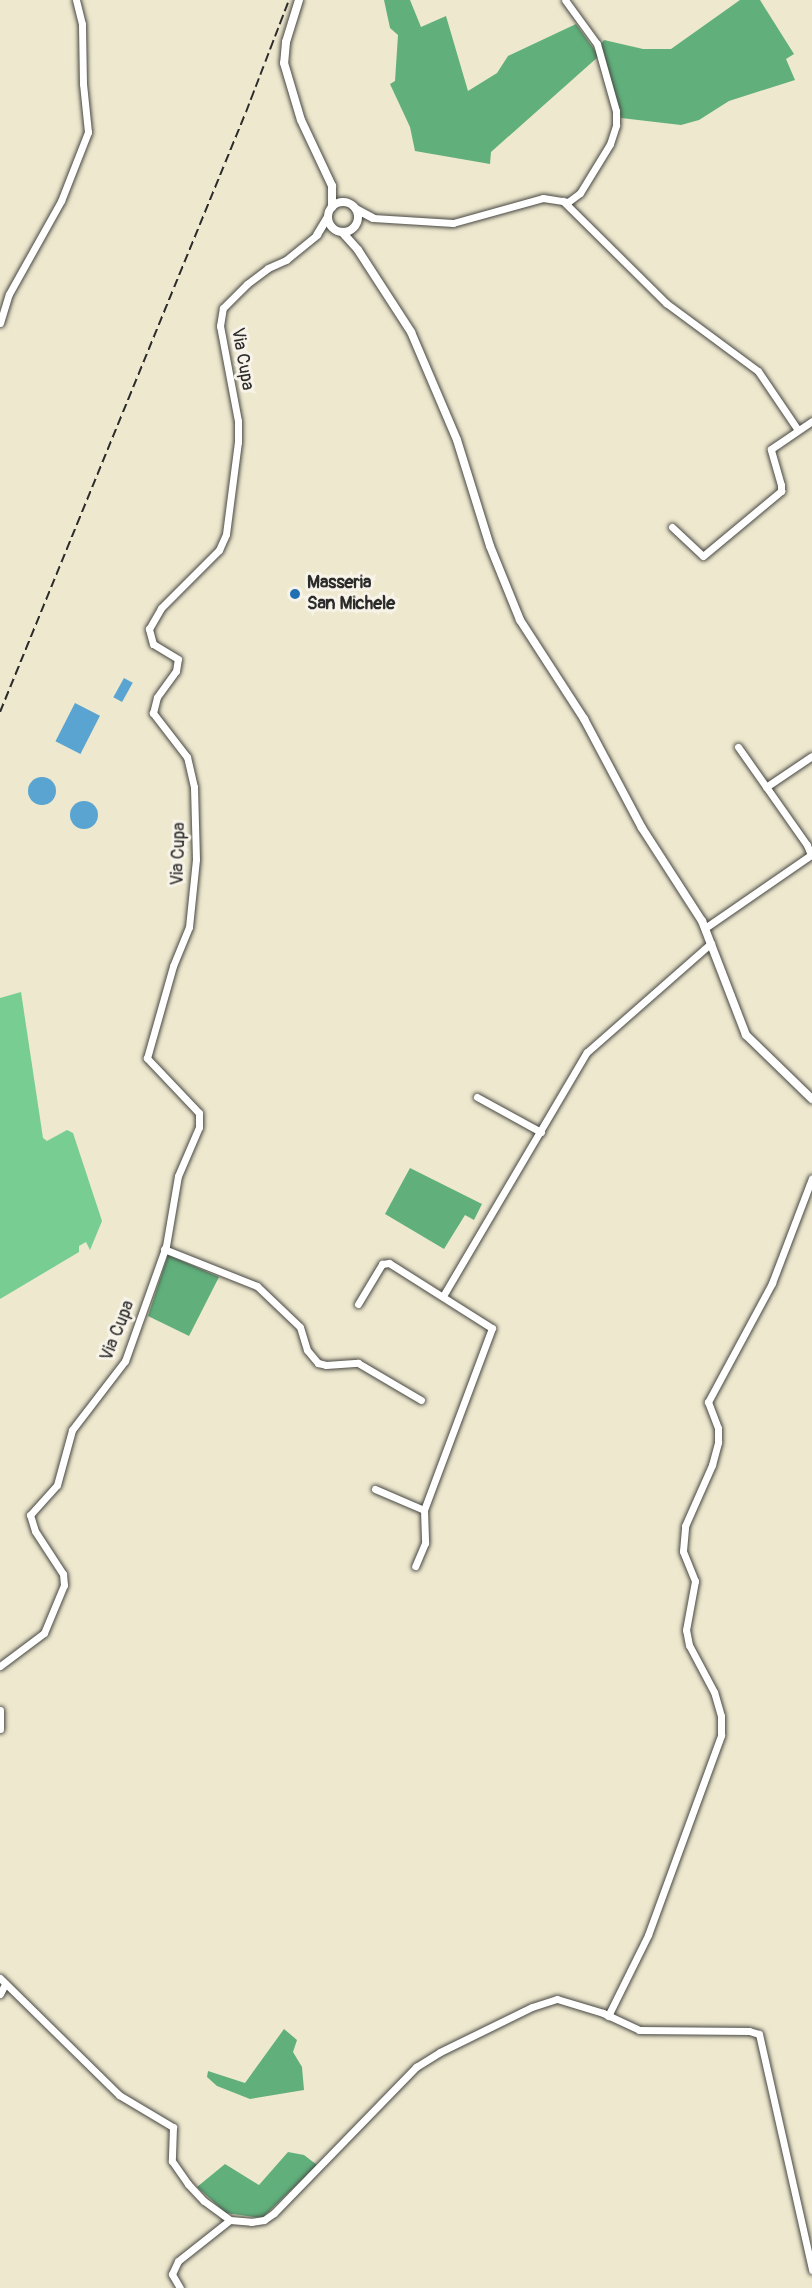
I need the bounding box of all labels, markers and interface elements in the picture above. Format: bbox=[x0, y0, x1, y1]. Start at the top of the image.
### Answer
street label: Via Cupa bbox=[226, 326, 258, 392]
place label: Masseria San Michele bbox=[307, 573, 395, 616]
marker: Masseria San Michele bbox=[288, 587, 302, 601]
street label: Via Cupa bbox=[167, 822, 191, 886]
street label: Via Cupa bbox=[96, 1298, 140, 1364]

